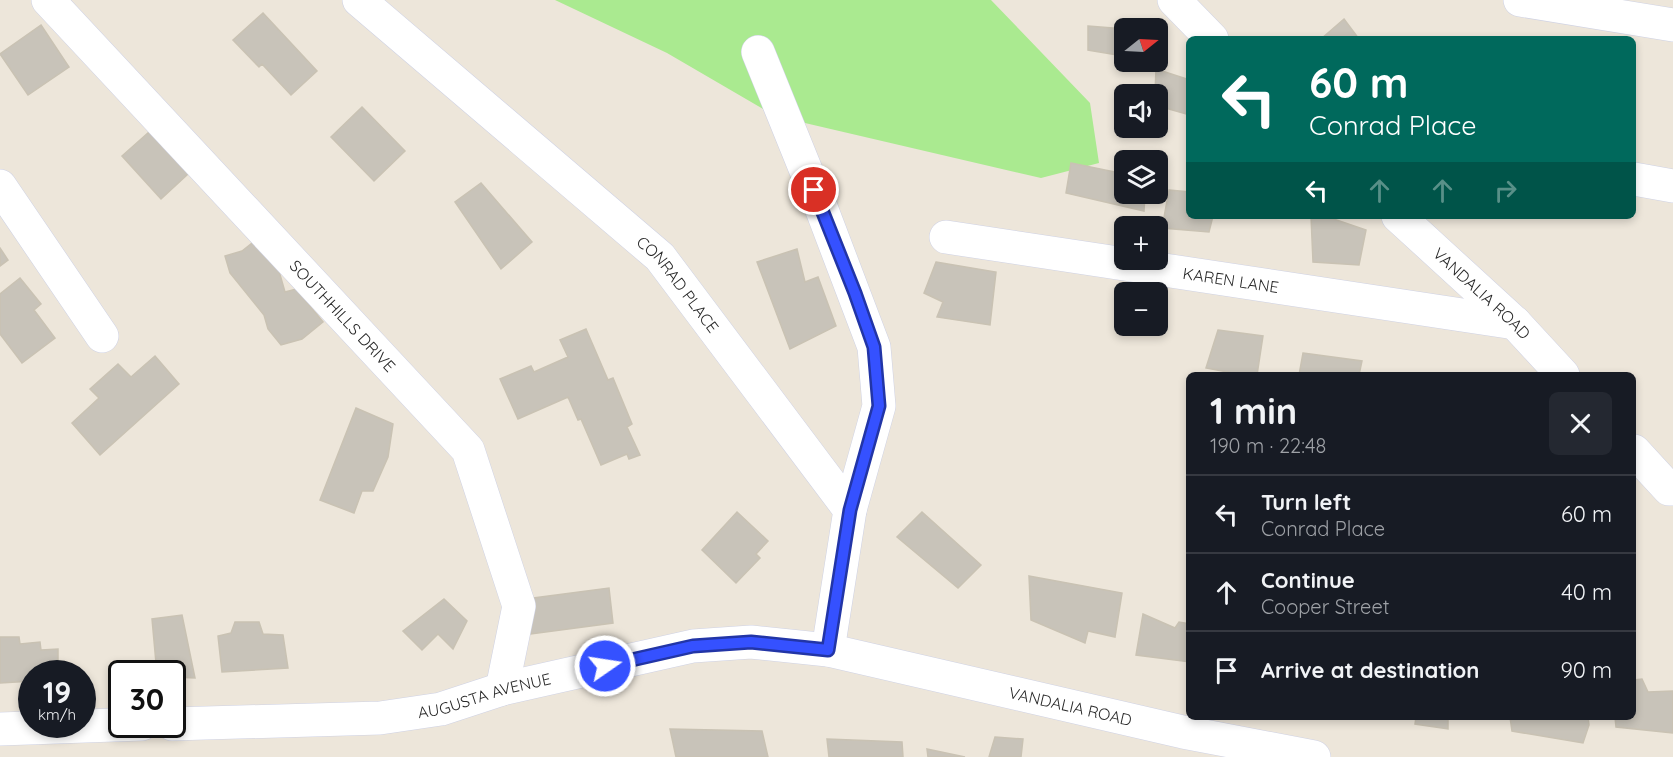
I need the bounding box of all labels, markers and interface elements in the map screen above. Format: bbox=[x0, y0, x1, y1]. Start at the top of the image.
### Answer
north arrow bbox=[1114, 18, 1168, 72]
map controls bbox=[1114, 18, 1168, 336]
text: 60 m bbox=[1309, 56, 1409, 109]
icon: left bbox=[1210, 60, 1288, 138]
button: sound bbox=[1114, 84, 1168, 138]
text: Conrad Place bbox=[1309, 108, 1477, 142]
button: layers bbox=[1114, 150, 1168, 204]
pin bbox=[788, 164, 839, 215]
icon: arrive bbox=[797, 173, 830, 206]
icon: left bbox=[1300, 174, 1333, 207]
icon: ahead bbox=[1363, 174, 1396, 207]
icon: ahead bbox=[1426, 174, 1459, 207]
icon: right bbox=[1489, 174, 1522, 207]
button: + bbox=[1114, 216, 1168, 270]
street label: CONRAD PLACE bbox=[633, 232, 723, 336]
street label: VANDALIA ROAD bbox=[1429, 243, 1535, 343]
street label: SOUTHHILLS DRIVE bbox=[286, 256, 400, 376]
street label: KAREN LANE bbox=[1181, 263, 1280, 297]
button: − bbox=[1114, 282, 1168, 336]
text: 1 min bbox=[1210, 388, 1297, 433]
button: close bbox=[1549, 392, 1612, 455]
text: 190 m · 22:48 bbox=[1210, 433, 1326, 458]
text: Turn left bbox=[1261, 488, 1351, 516]
icon: left bbox=[1210, 498, 1243, 531]
text: 60 m bbox=[1561, 500, 1612, 528]
text: Conrad Place bbox=[1261, 516, 1385, 541]
text: Continue bbox=[1261, 566, 1355, 594]
icon: ahead bbox=[1210, 576, 1243, 609]
text: 40 m bbox=[1561, 578, 1612, 606]
text: Cooper Street bbox=[1261, 594, 1389, 619]
position arrow bbox=[573, 634, 637, 698]
icon: arrive bbox=[1210, 654, 1243, 687]
text: Arrive at destination bbox=[1261, 656, 1479, 684]
text: 90 m bbox=[1561, 656, 1612, 684]
speed limit sign: 30 bbox=[108, 660, 186, 738]
street label: AUGUSTA AVENUE bbox=[416, 668, 553, 722]
text: 19 bbox=[43, 673, 71, 711]
street label: VANDALIA ROAD bbox=[1007, 682, 1134, 730]
text: km/h bbox=[38, 705, 76, 724]

